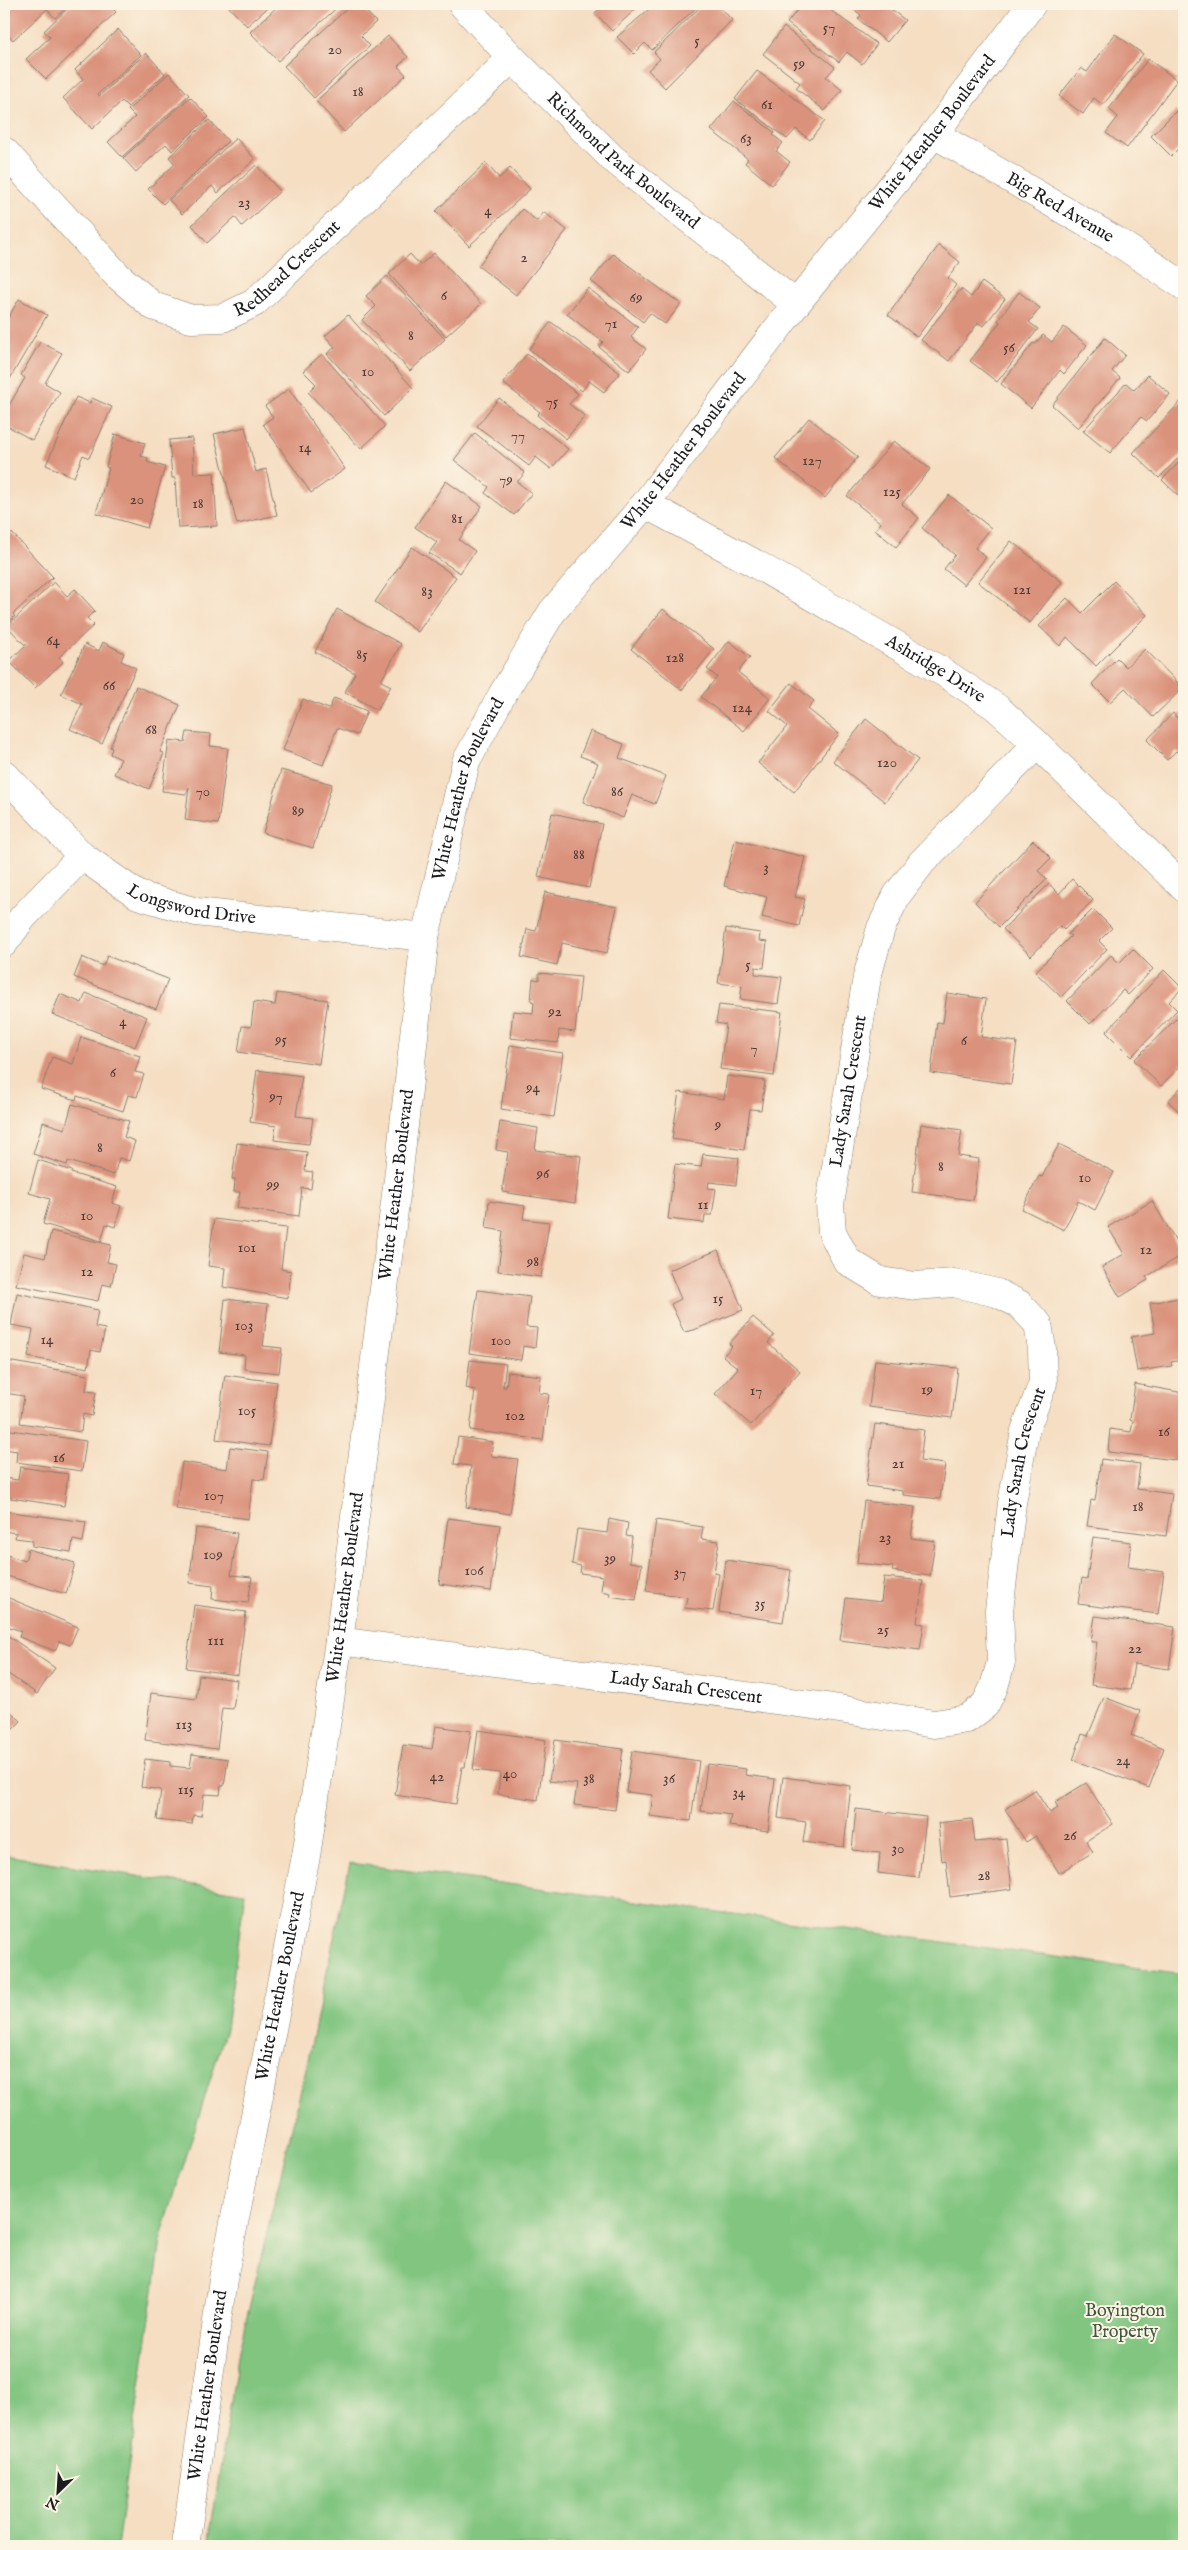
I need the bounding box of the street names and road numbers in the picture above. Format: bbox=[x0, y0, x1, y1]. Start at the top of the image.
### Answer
street label: White Heather Boulevard bbox=[864, 50, 1001, 216]
street label: Richmond Park Boulevard bbox=[541, 87, 704, 235]
street label: Big Red Avenue bbox=[1002, 167, 1118, 248]
street label: Redhead Crescent bbox=[230, 215, 346, 323]
street label: White Heather Boulevard bbox=[616, 368, 752, 535]
street label: Ashridge Drive bbox=[880, 629, 990, 708]
street label: White Heather Boulevard bbox=[427, 694, 510, 883]
street label: Longsword Drive bbox=[122, 879, 257, 930]
street label: Lady Sarah Crescent bbox=[825, 1014, 872, 1169]
street label: White Heather Boulevard bbox=[374, 1088, 419, 1282]
street label: Lady Sarah Crescent bbox=[996, 1384, 1052, 1539]
street label: White Heather Boulevard bbox=[321, 1490, 369, 1685]
street label: Lady Sarah Crescent bbox=[608, 1666, 763, 1710]
street label: White Heather Boulevard bbox=[251, 1889, 310, 2083]
street label: White Heather Boulevard bbox=[183, 2288, 233, 2483]

